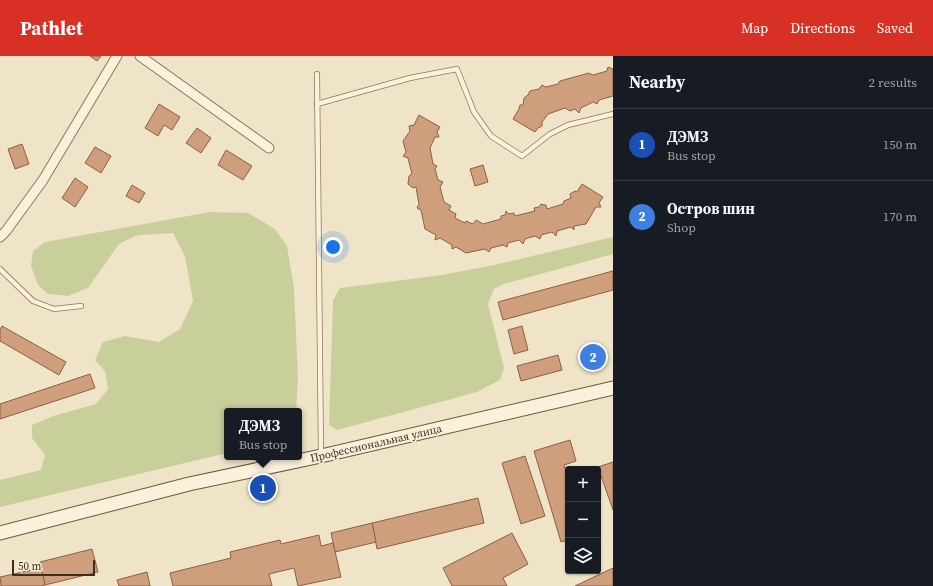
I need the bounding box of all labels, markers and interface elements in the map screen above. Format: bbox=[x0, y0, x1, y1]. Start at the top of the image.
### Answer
text: Pathlet bbox=[20, 15, 83, 41]
text: Map bbox=[741, 18, 768, 38]
text: Directions bbox=[790, 18, 855, 38]
text: Saved bbox=[877, 18, 913, 38]
text: Nearby bbox=[629, 70, 685, 94]
text: 2 results bbox=[869, 74, 917, 91]
text: ДЭМЗ bbox=[667, 126, 708, 147]
text: 1 bbox=[638, 136, 646, 153]
text: 150 m bbox=[883, 136, 917, 153]
text: Bus stop bbox=[667, 147, 716, 164]
text: Остров шин bbox=[667, 198, 755, 219]
text: 2 bbox=[638, 208, 646, 225]
text: 170 m bbox=[883, 208, 917, 225]
text: Shop bbox=[667, 219, 696, 236]
your location bbox=[323, 237, 343, 257]
pin: 2 bbox=[580, 342, 606, 372]
popup bbox=[224, 408, 302, 460]
text: ДЭМЗ bbox=[239, 415, 280, 436]
street label: Профессиональная улица bbox=[309, 421, 444, 466]
text: Bus stop bbox=[239, 436, 287, 453]
map controls bbox=[565, 466, 601, 574]
button: + bbox=[565, 466, 601, 502]
pin: 1 bbox=[250, 473, 276, 503]
button: − bbox=[565, 502, 601, 538]
button: layers bbox=[565, 538, 601, 574]
scale bar bbox=[12, 558, 95, 577]
text: 50 m bbox=[18, 559, 41, 574]

